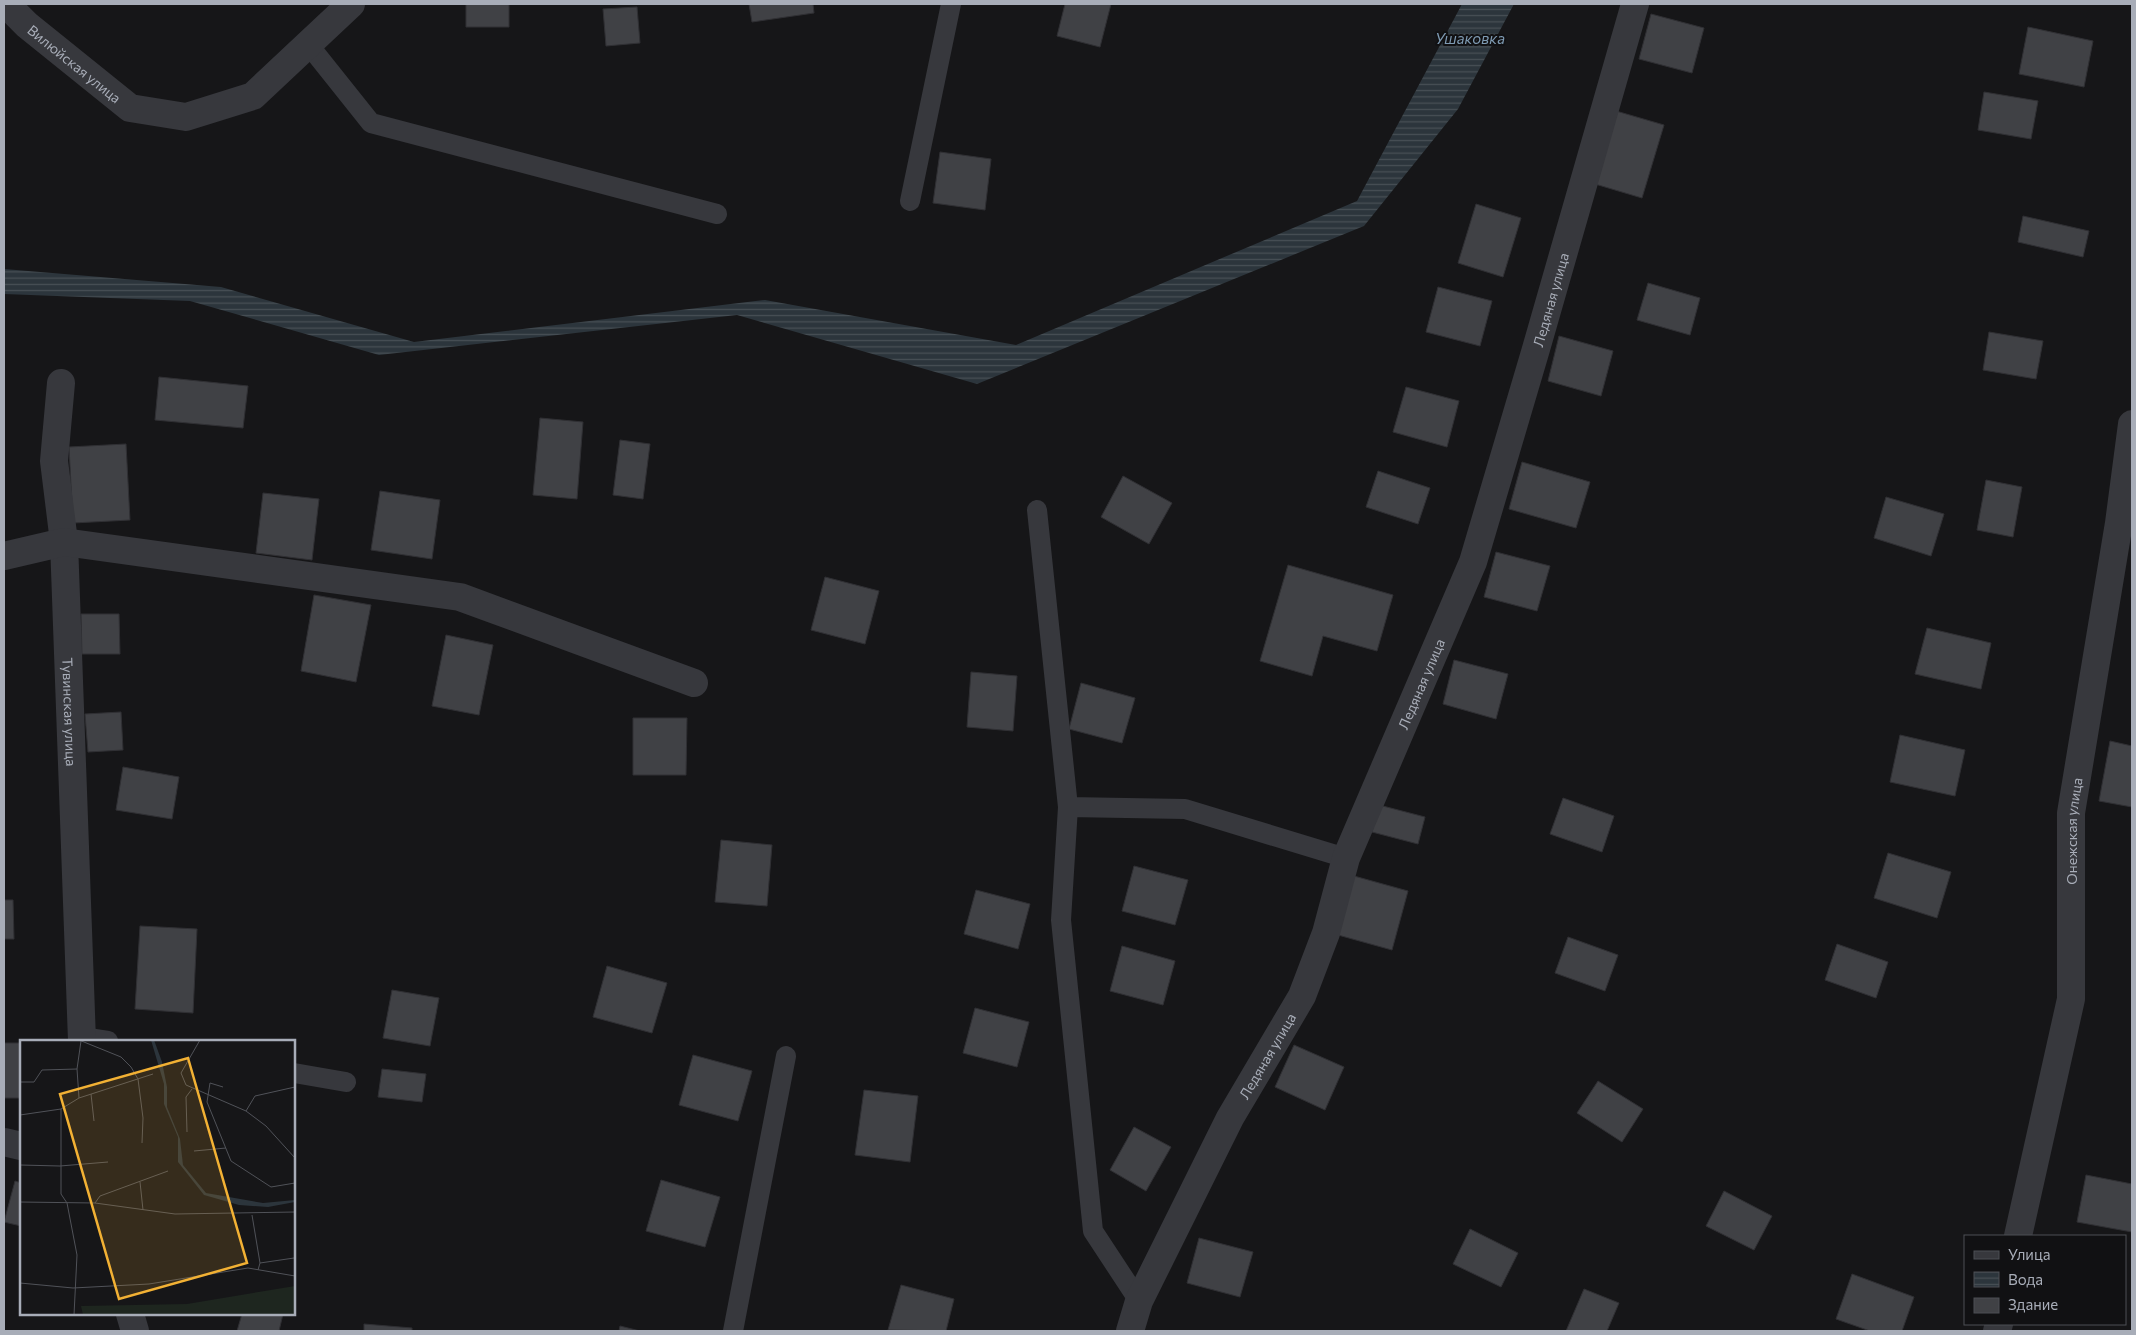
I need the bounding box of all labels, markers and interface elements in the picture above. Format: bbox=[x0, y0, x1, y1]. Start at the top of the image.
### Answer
street label: Вилюйская улица bbox=[25, 21, 125, 106]
water label: Ушаковка bbox=[1435, 29, 1505, 47]
street label: Ледяная улица bbox=[1529, 251, 1572, 349]
street label: Ледяная улица bbox=[1394, 636, 1448, 732]
street label: Тувинская улица bbox=[60, 657, 81, 767]
street label: Онежская улица bbox=[2062, 776, 2085, 885]
street label: Ледяная улица bbox=[1235, 1010, 1299, 1102]
inset map bbox=[20, 1040, 295, 1315]
legend bbox=[1964, 1235, 2126, 1325]
text: Улица bbox=[2008, 1245, 2050, 1263]
text: Вода bbox=[2008, 1270, 2043, 1288]
text: Здание bbox=[2008, 1295, 2058, 1313]

